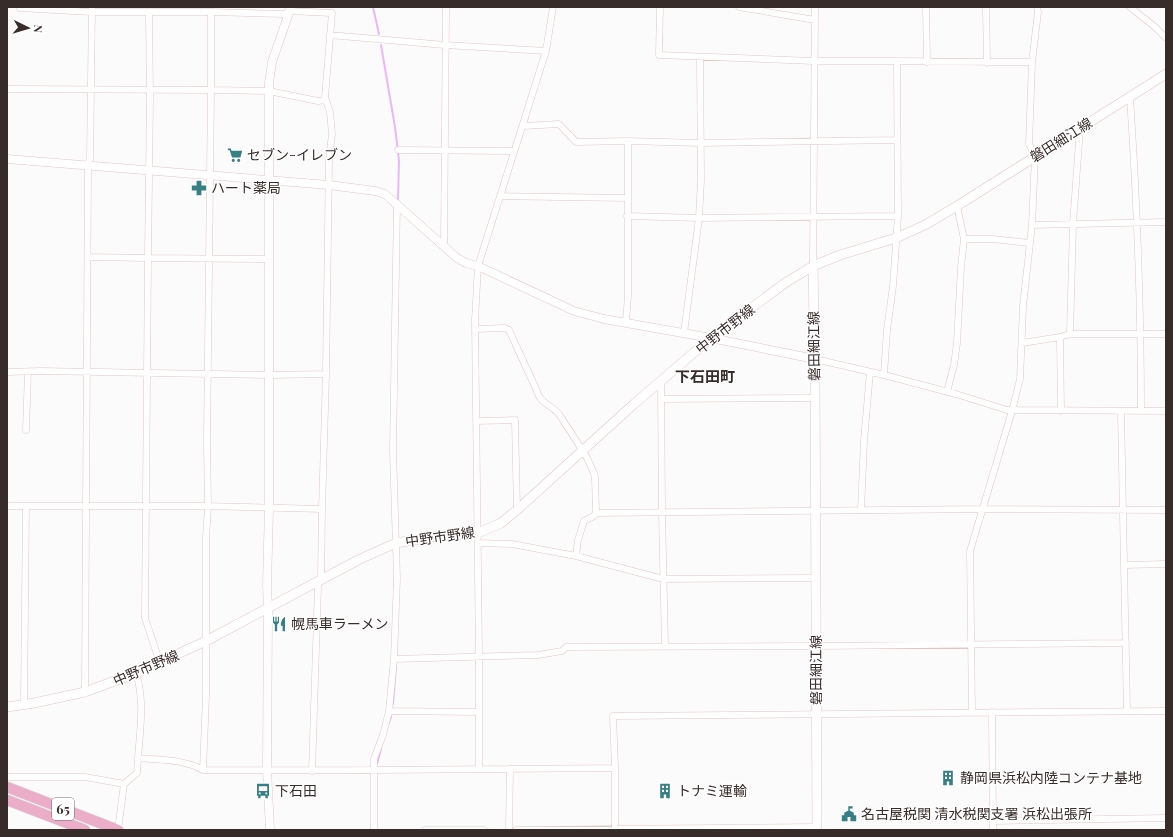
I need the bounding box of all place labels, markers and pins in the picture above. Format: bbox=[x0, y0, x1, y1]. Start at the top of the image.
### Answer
place label: セブン-イレブン bbox=[247, 145, 352, 164]
supermarket icon: セブン-イレブン bbox=[226, 146, 244, 164]
place label: ハート薬局 bbox=[211, 178, 281, 197]
pharmacy icon: ハート薬局 bbox=[190, 179, 208, 197]
place label: 幌馬車ラーメン bbox=[291, 614, 388, 633]
restaurant icon: 幌馬車ラーメン bbox=[270, 615, 288, 633]
place label: 静岡県浜松内陸コンテナ基地 bbox=[960, 768, 1142, 787]
building icon: 静岡県浜松内陸コンテナ基地 bbox=[939, 769, 957, 787]
place label: 下石田 bbox=[275, 781, 317, 800]
place label: トナミ運輸 bbox=[677, 781, 747, 800]
bus stop icon: 下石田 bbox=[254, 782, 272, 800]
building icon: トナミ運輸 bbox=[656, 782, 674, 800]
place label: 名古屋税関 清水税関支署 浜松出張所 bbox=[861, 804, 1092, 823]
public building icon: 名古屋税関 清水税関支署 浜松出張所 bbox=[840, 805, 858, 823]

